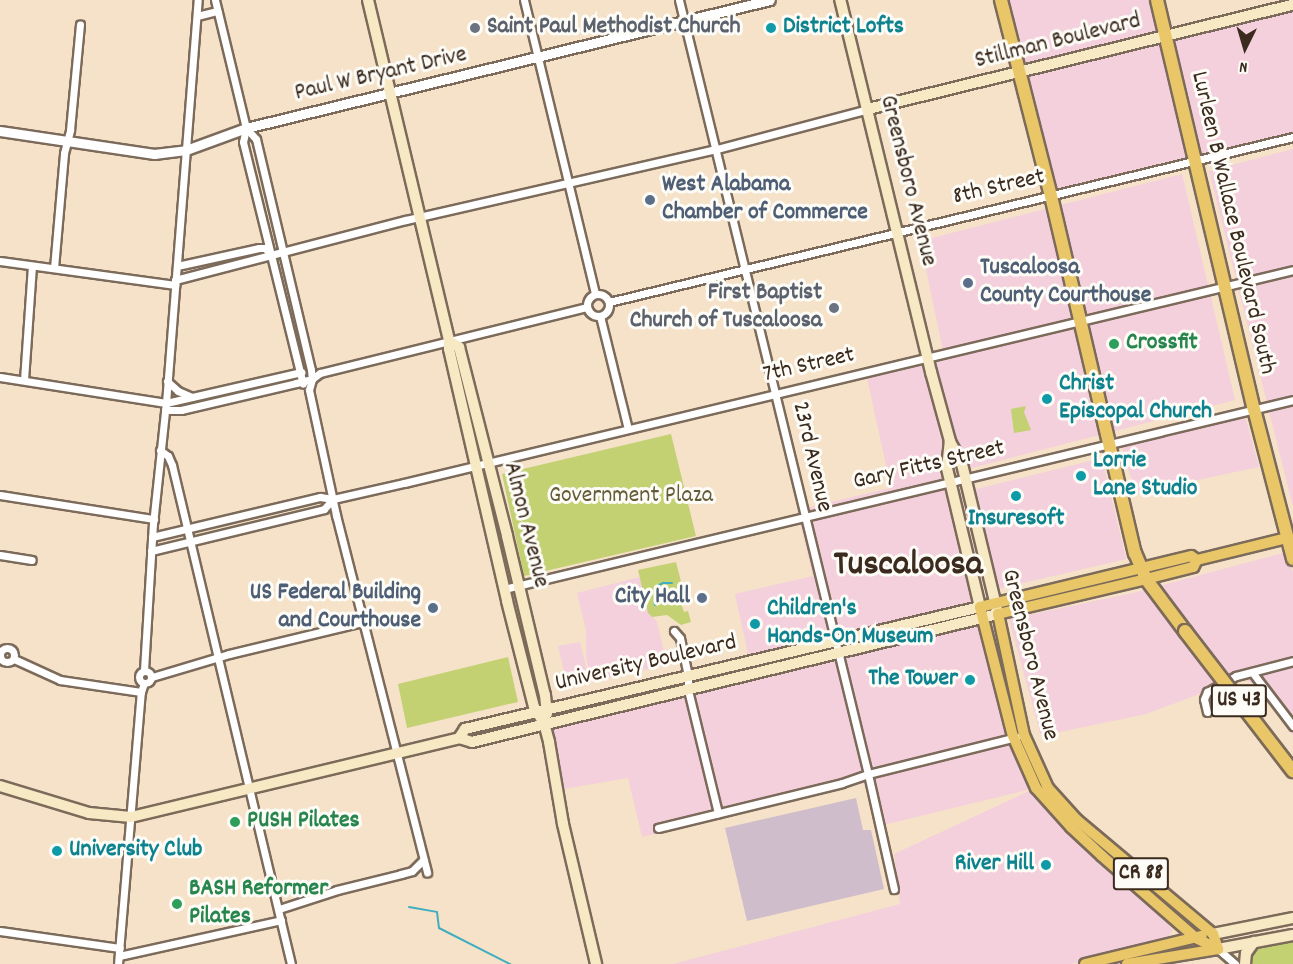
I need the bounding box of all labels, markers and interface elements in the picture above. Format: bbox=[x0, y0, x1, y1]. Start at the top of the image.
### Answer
street label: Stillman Boulevard bbox=[972, 8, 1144, 76]
place label: Saint Paul Methodist Church bbox=[487, 14, 740, 42]
place label: District Lofts bbox=[783, 14, 904, 42]
north arrow bbox=[1215, 18, 1275, 78]
marker: Saint Paul Methodist Church bbox=[468, 21, 482, 35]
marker: District Lofts bbox=[764, 21, 778, 35]
street label: Paul W Bryant Drive bbox=[292, 41, 470, 109]
text: N bbox=[1238, 55, 1248, 78]
street label: Lurleen B Wallace Boulevard South bbox=[1183, 69, 1281, 377]
street label: Greensboro Avenue bbox=[872, 93, 942, 269]
street label: 8th Street bbox=[950, 163, 1048, 213]
place label: West Alabama Chamber of Commerce bbox=[662, 172, 868, 228]
marker: West Alabama Chamber of Commerce bbox=[643, 193, 657, 207]
place label: Tuscaloosa County Courthouse bbox=[980, 255, 1151, 311]
marker: Tuscaloosa County Courthouse bbox=[961, 276, 975, 290]
place label: First Baptist Church of Tuscaloosa bbox=[630, 280, 822, 336]
marker: First Baptist Church of Tuscaloosa bbox=[827, 301, 841, 315]
place label: Crossfit bbox=[1126, 330, 1198, 358]
marker: Crossfit bbox=[1107, 337, 1121, 351]
street label: 7th Street bbox=[761, 342, 857, 390]
place label: Christ Episcopal Church bbox=[1059, 371, 1212, 427]
marker: Christ Episcopal Church bbox=[1040, 392, 1054, 406]
street label: 23rd Avenue bbox=[784, 399, 838, 515]
street label: Gary Fitts Street bbox=[851, 435, 1007, 497]
place label: Lorrie Lane Studio bbox=[1093, 448, 1197, 504]
street label: Almon Avenue bbox=[496, 459, 554, 591]
marker: Lorrie Lane Studio bbox=[1074, 469, 1088, 483]
park label: Government Plaza bbox=[549, 483, 713, 511]
marker: Insuresoft bbox=[1009, 489, 1023, 503]
place label: Insuresoft bbox=[968, 506, 1064, 534]
district label: Tuscaloosa bbox=[833, 545, 983, 589]
street label: Greensboro Avenue bbox=[994, 567, 1064, 743]
place label: US Federal Building and Courthouse bbox=[250, 580, 421, 636]
place label: City Hall bbox=[615, 584, 690, 612]
marker: City Hall bbox=[695, 591, 709, 605]
place label: Children's Hands-On Museum bbox=[767, 596, 933, 652]
marker: US Federal Building and Courthouse bbox=[426, 601, 440, 615]
marker: Children's Hands-On Museum bbox=[748, 617, 762, 631]
street label: University Boulevard bbox=[553, 629, 739, 699]
place label: The Tower bbox=[868, 666, 958, 694]
marker: The Tower bbox=[963, 673, 977, 687]
road number: US 43 bbox=[1210, 682, 1268, 720]
place label: PUSH Pilates bbox=[247, 808, 360, 836]
marker: PUSH Pilates bbox=[228, 815, 242, 829]
place label: University Club bbox=[69, 837, 202, 865]
marker: University Club bbox=[50, 844, 64, 858]
place label: River Hill bbox=[955, 851, 1034, 879]
road number: CR 88 bbox=[1112, 855, 1170, 893]
marker: River Hill bbox=[1039, 858, 1053, 872]
place label: BASH Reformer Pilates bbox=[189, 876, 328, 932]
marker: BASH Reformer Pilates bbox=[170, 897, 184, 911]

